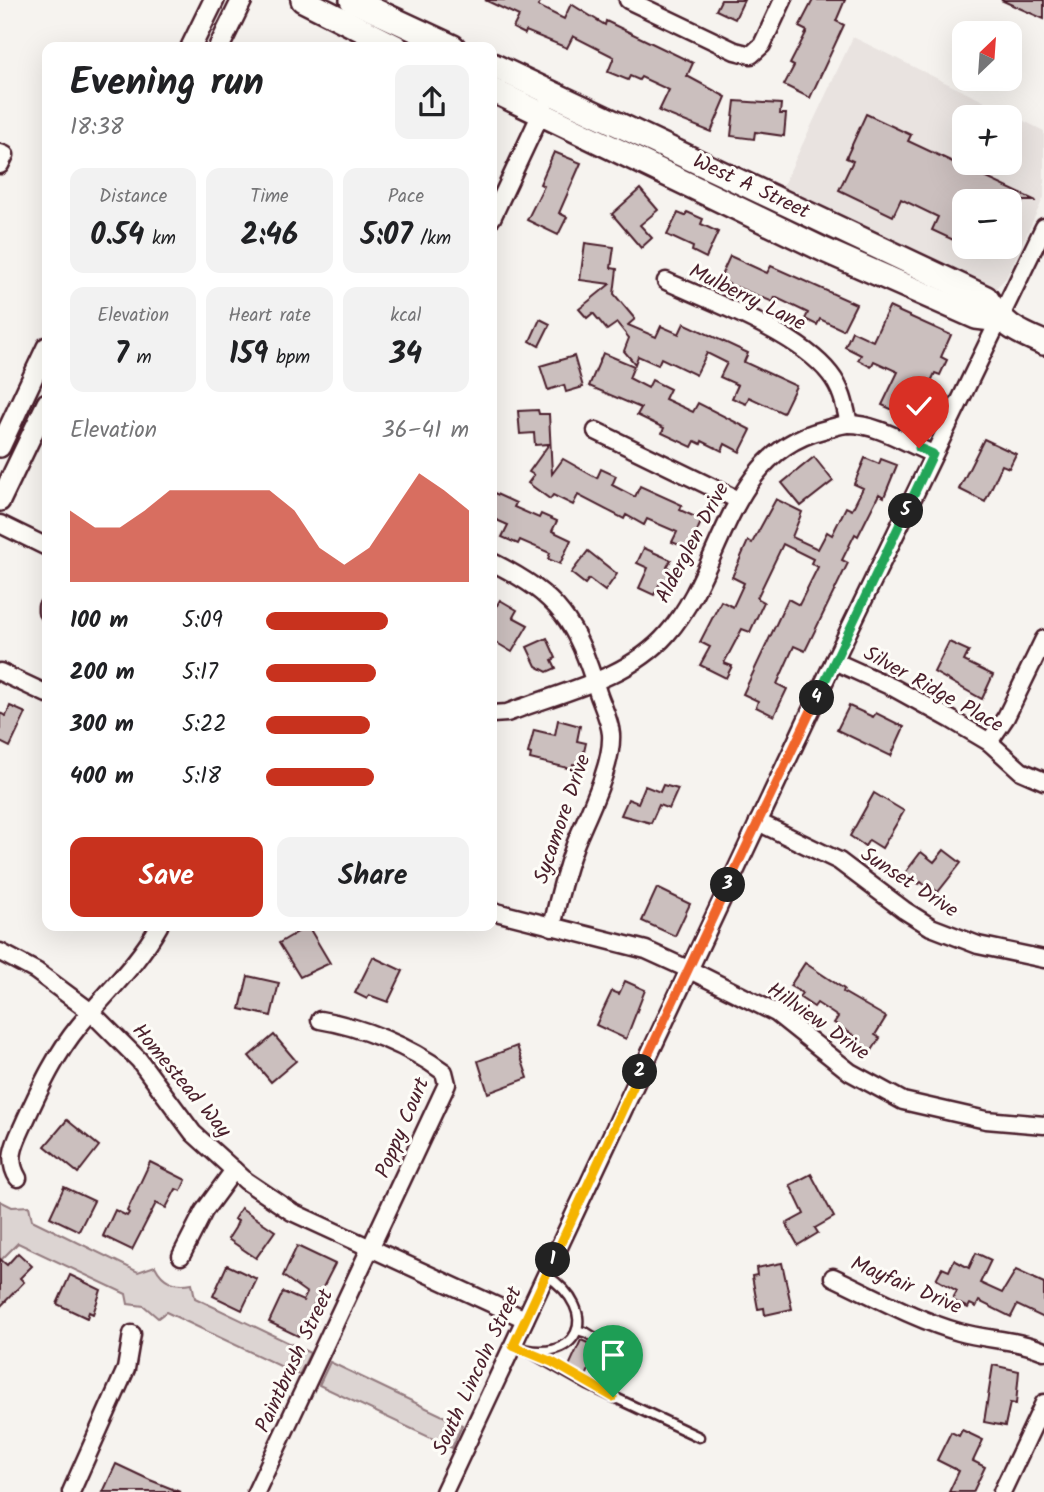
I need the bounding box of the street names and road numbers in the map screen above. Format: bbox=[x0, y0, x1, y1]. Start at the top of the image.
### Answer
street label: West A Street bbox=[687, 145, 816, 229]
street label: Mulberry Lane bbox=[683, 255, 812, 341]
street label: Alderglen Drive bbox=[647, 476, 739, 609]
street label: Silver Ridge Place bbox=[857, 638, 1010, 742]
street label: Sycamore Drive bbox=[525, 749, 601, 888]
street label: Sunset Drive bbox=[853, 839, 965, 927]
street label: Hillview Drive bbox=[760, 974, 877, 1070]
street label: Homestead Way bbox=[123, 1016, 239, 1146]
street label: Poppy Court bbox=[367, 1072, 439, 1183]
street label: Mayfair Drive bbox=[845, 1248, 967, 1324]
street label: South Lincoln Street bbox=[424, 1280, 532, 1461]
street label: Paintbrush Street bbox=[247, 1283, 343, 1438]

